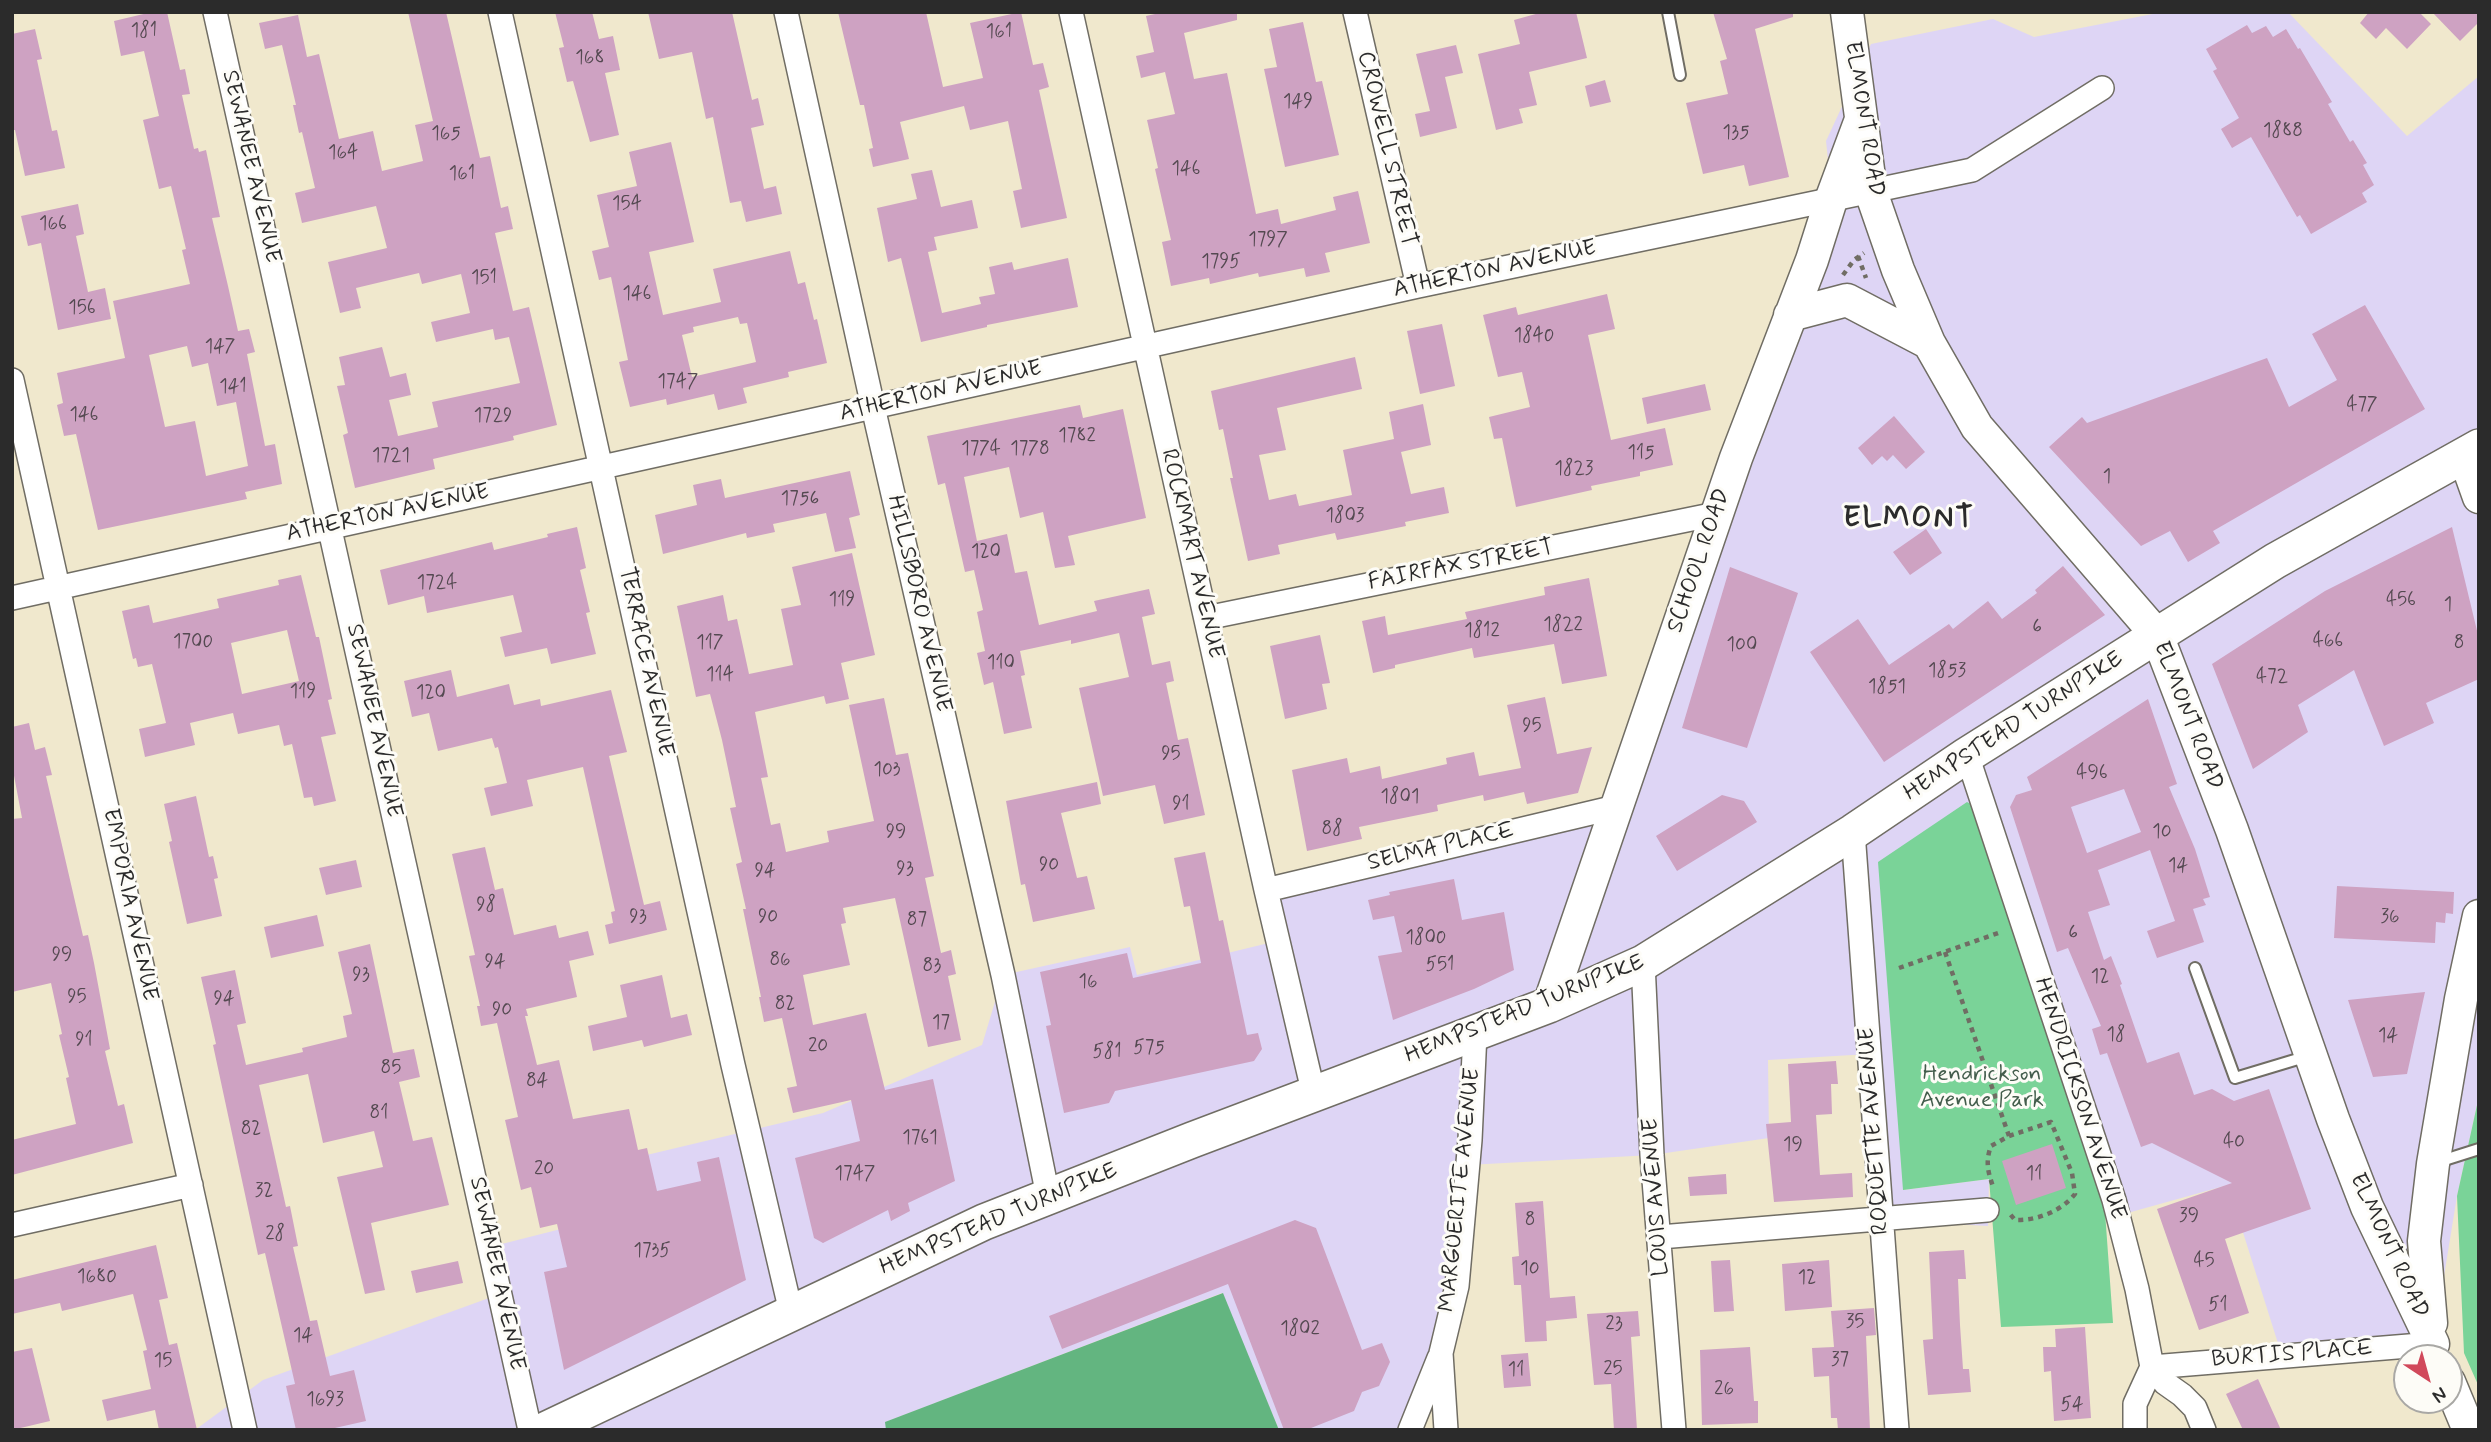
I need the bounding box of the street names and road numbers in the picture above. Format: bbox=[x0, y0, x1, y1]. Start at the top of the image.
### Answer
street label: ELMONT ROAD bbox=[1837, 39, 1889, 199]
street label: CROWELL STREET bbox=[1350, 49, 1422, 249]
street label: SEWANEE AVENUE bbox=[214, 68, 286, 266]
street label: ATHERTON AVENUE bbox=[1391, 235, 1599, 305]
street label: ATHERTON AVENUE bbox=[837, 355, 1045, 429]
street label: ROCKMART AVENUE bbox=[1153, 446, 1229, 662]
street label: ATHERTON AVENUE bbox=[284, 479, 492, 549]
street label: SCHOOL ROAD bbox=[1662, 485, 1738, 637]
street label: HILLSBORO AVENUE bbox=[880, 493, 956, 715]
street label: FAIRFAX STREET bbox=[1366, 534, 1556, 598]
street label: TERRACE AVENUE bbox=[611, 565, 679, 759]
street label: SEWANEE AVENUE bbox=[339, 622, 407, 820]
street label: ELMONT ROAD bbox=[2146, 638, 2228, 794]
street label: HEMPSTEAD TURNPIKE bbox=[1899, 646, 2129, 808]
street label: EMPORIA AVENUE bbox=[95, 806, 163, 1004]
street label: SELMA PLACE bbox=[1365, 818, 1517, 878]
street label: HEMPSTEAD TURNPIKE bbox=[1401, 949, 1649, 1071]
street label: HENDRICKSON AVENUE bbox=[2027, 974, 2131, 1224]
street label: ROQUETTE AVENUE bbox=[1854, 1026, 1896, 1236]
street label: MARGUERITE AVENUE bbox=[1434, 1067, 1488, 1313]
street label: LOUIS AVENUE bbox=[1638, 1117, 1676, 1277]
street label: HEMPSTEAD TURNPIKE bbox=[876, 1157, 1122, 1283]
street label: ELMONT ROAD bbox=[2342, 1169, 2434, 1323]
street label: SEWANEE AVENUE bbox=[462, 1175, 530, 1373]
street label: BURTIS PLACE bbox=[2210, 1336, 2374, 1374]

